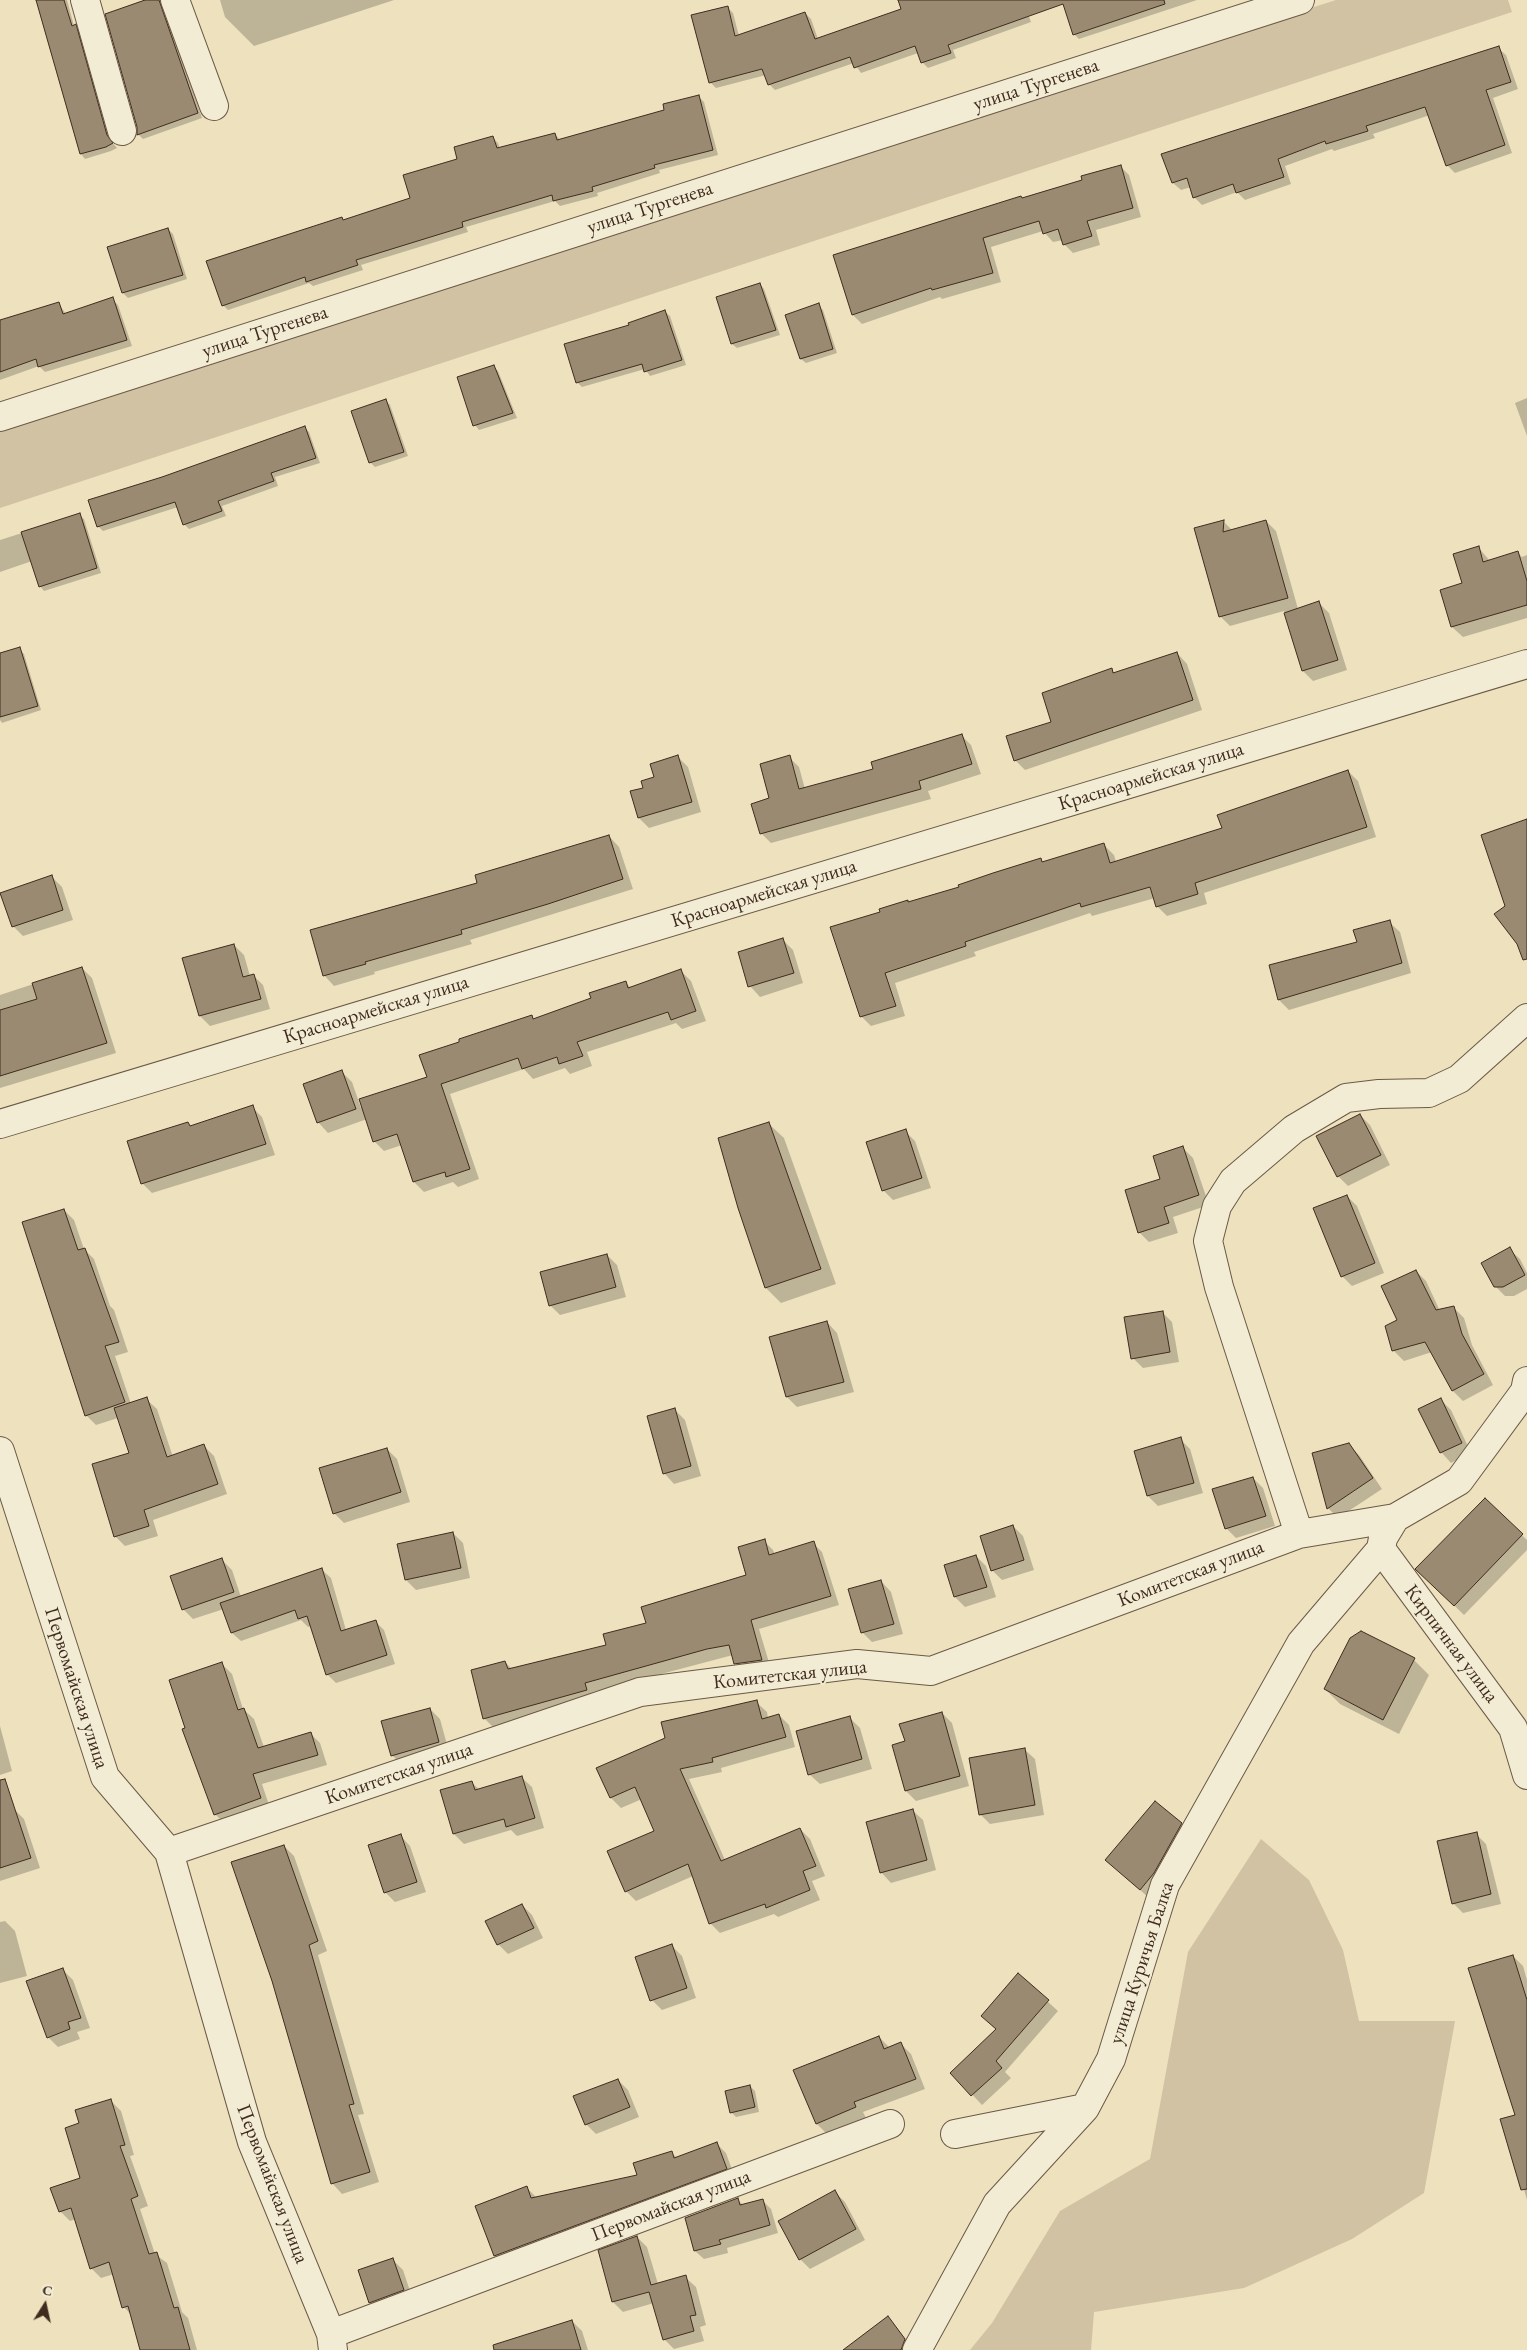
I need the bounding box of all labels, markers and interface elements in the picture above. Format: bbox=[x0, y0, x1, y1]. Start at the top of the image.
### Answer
street label: улица Тургенева bbox=[970, 53, 1102, 117]
street label: улица Тургенева bbox=[584, 176, 716, 240]
street label: улица Тургенева bbox=[199, 300, 331, 364]
street label: Красноармейская улица bbox=[1055, 737, 1247, 817]
street label: Красноармейская улица bbox=[668, 854, 860, 934]
street label: Красноармейская улица bbox=[280, 970, 472, 1050]
street label: Комитетская улица bbox=[1115, 1535, 1267, 1613]
street label: Кирпичная улица bbox=[1399, 1580, 1503, 1708]
street label: Первомайская улица bbox=[39, 1604, 113, 1772]
street label: Комитетская улица bbox=[712, 1655, 868, 1695]
street label: Комитетская улица bbox=[322, 1738, 476, 1810]
street label: улица Куричья Балка bbox=[1104, 1879, 1180, 2047]
street label: Первомайская улица bbox=[231, 2101, 313, 2267]
street label: Первомайская улица bbox=[588, 2165, 754, 2247]
north arrow bbox=[20, 2280, 70, 2330]
text: С bbox=[41, 2281, 54, 2300]

